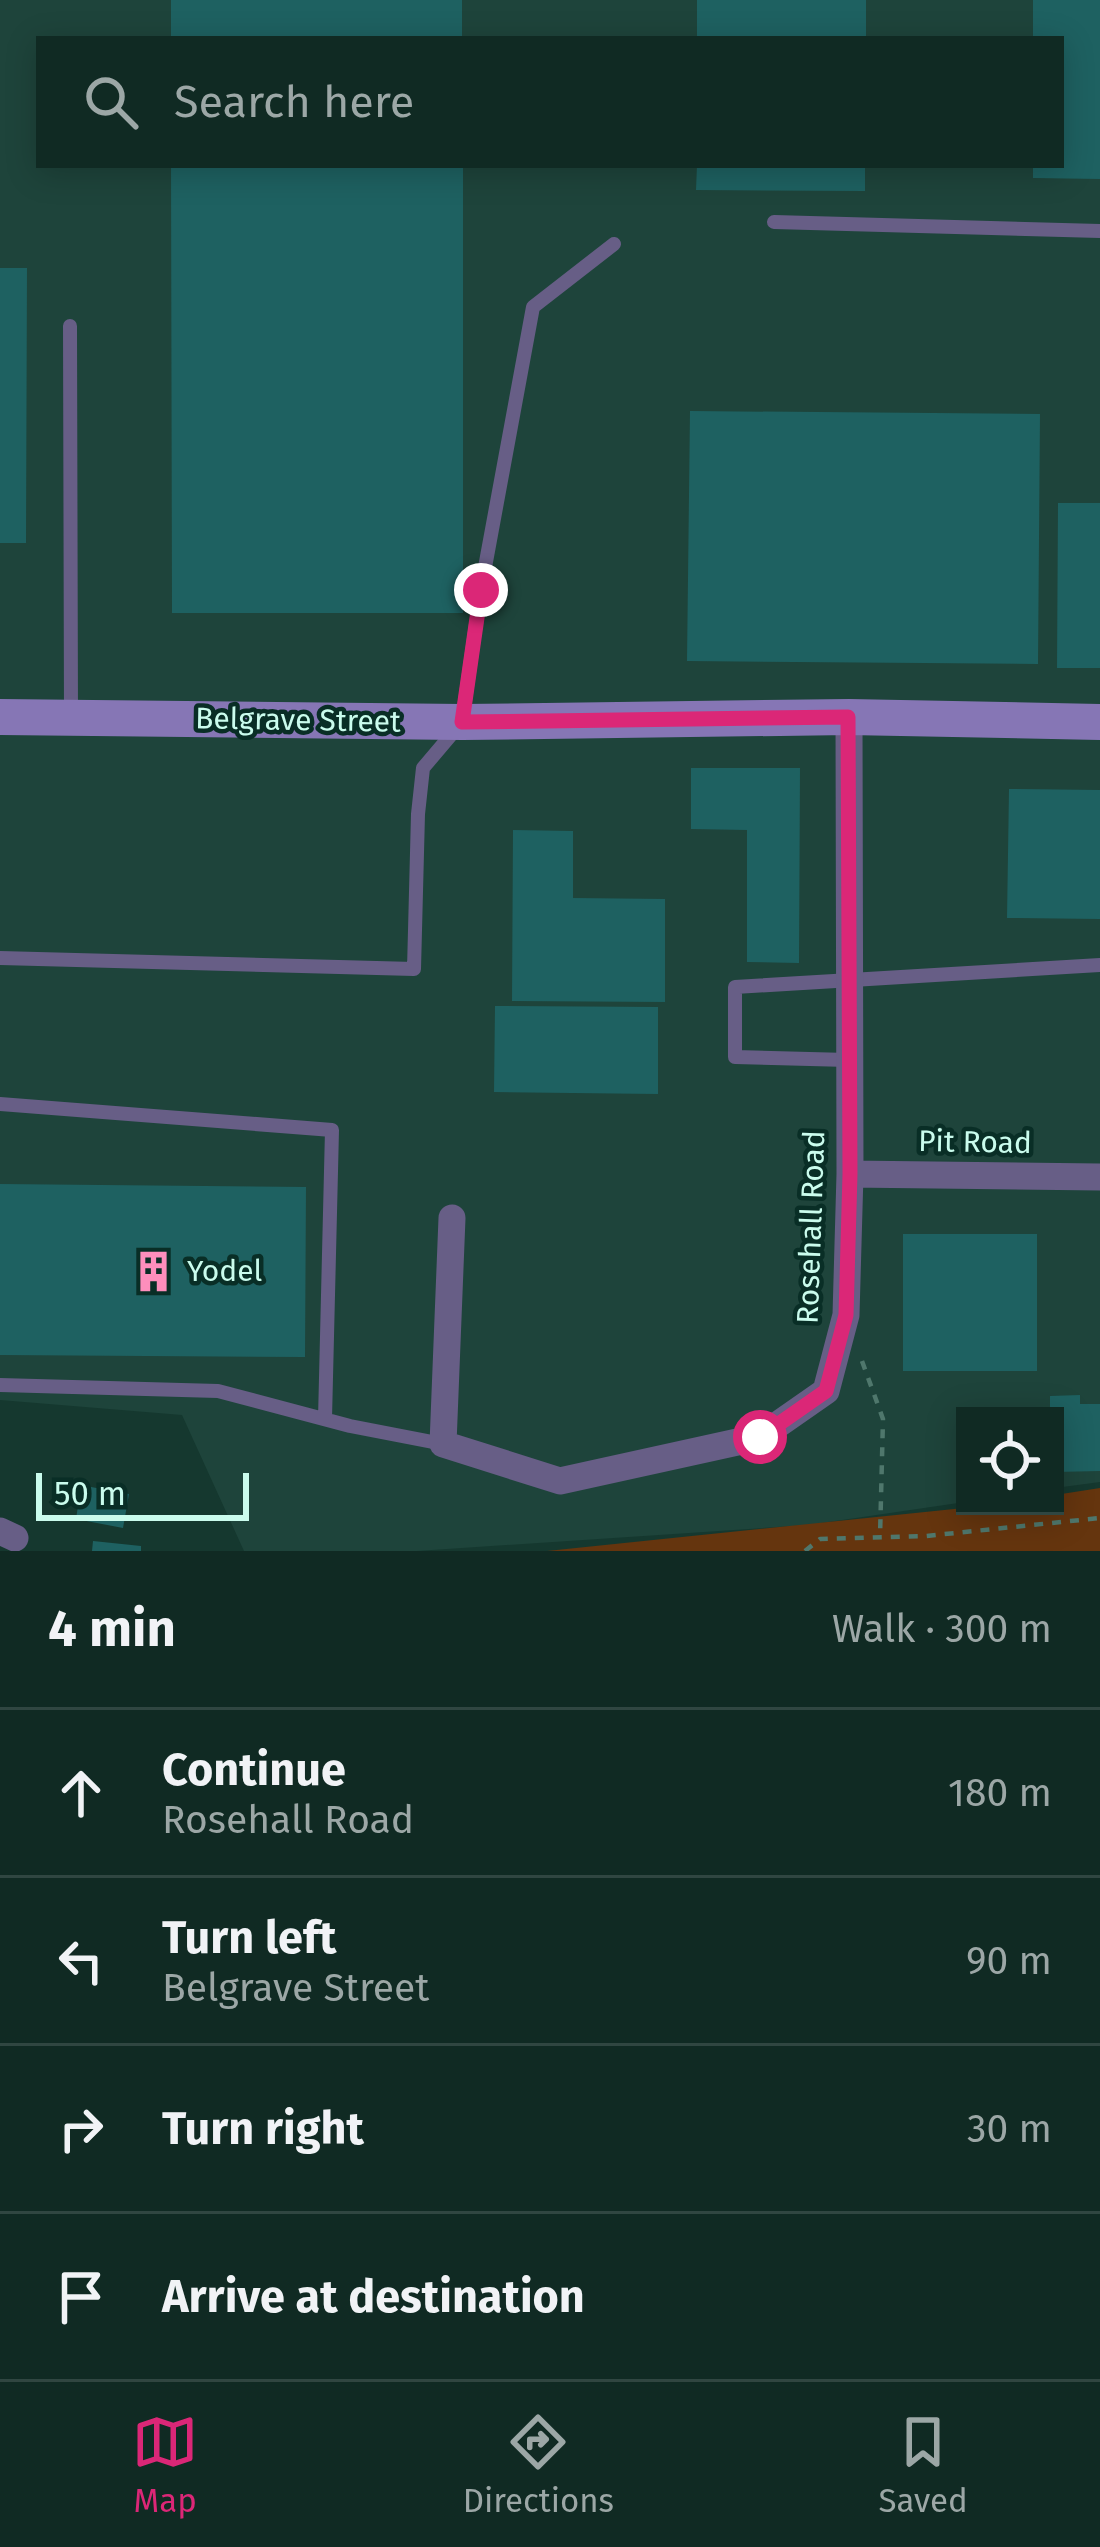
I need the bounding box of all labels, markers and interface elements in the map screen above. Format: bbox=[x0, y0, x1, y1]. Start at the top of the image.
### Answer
search box bbox=[36, 36, 1064, 168]
icon: search bbox=[78, 69, 144, 135]
text: Search here bbox=[174, 75, 414, 129]
route end bbox=[454, 563, 508, 617]
street label: Belgrave Street bbox=[195, 700, 401, 740]
street label: Pit Road bbox=[918, 1123, 1032, 1161]
street label: Rosehall Road bbox=[790, 1129, 832, 1325]
building icon: Yodel bbox=[130, 1248, 176, 1294]
place label: Yodel bbox=[187, 1253, 263, 1289]
map controls bbox=[956, 1407, 1064, 1515]
button: locate bbox=[956, 1407, 1064, 1515]
route start bbox=[733, 1410, 787, 1464]
scale bar bbox=[36, 1467, 249, 1520]
text: 50 m bbox=[54, 1474, 126, 1514]
text: 4 min bbox=[48, 1598, 176, 1660]
text: Walk · 300 m bbox=[832, 1606, 1052, 1652]
text: Continue bbox=[162, 1743, 346, 1797]
icon: ahead bbox=[48, 1760, 114, 1826]
text: 180 m bbox=[948, 1770, 1052, 1816]
text: Rosehall Road bbox=[162, 1797, 414, 1843]
text: Turn left bbox=[162, 1911, 336, 1965]
icon: left bbox=[48, 1928, 114, 1994]
text: 90 m bbox=[966, 1938, 1052, 1984]
text: Belgrave Street bbox=[162, 1965, 429, 2011]
icon: right bbox=[48, 2096, 114, 2162]
text: Turn right bbox=[162, 2102, 364, 2156]
text: 30 m bbox=[967, 2106, 1052, 2152]
icon: arrive bbox=[48, 2264, 114, 2330]
text: Arrive at destination bbox=[162, 2270, 585, 2324]
tab: Map bbox=[132, 2409, 198, 2521]
tab: Directions bbox=[463, 2409, 614, 2521]
tab: Saved bbox=[878, 2409, 968, 2521]

